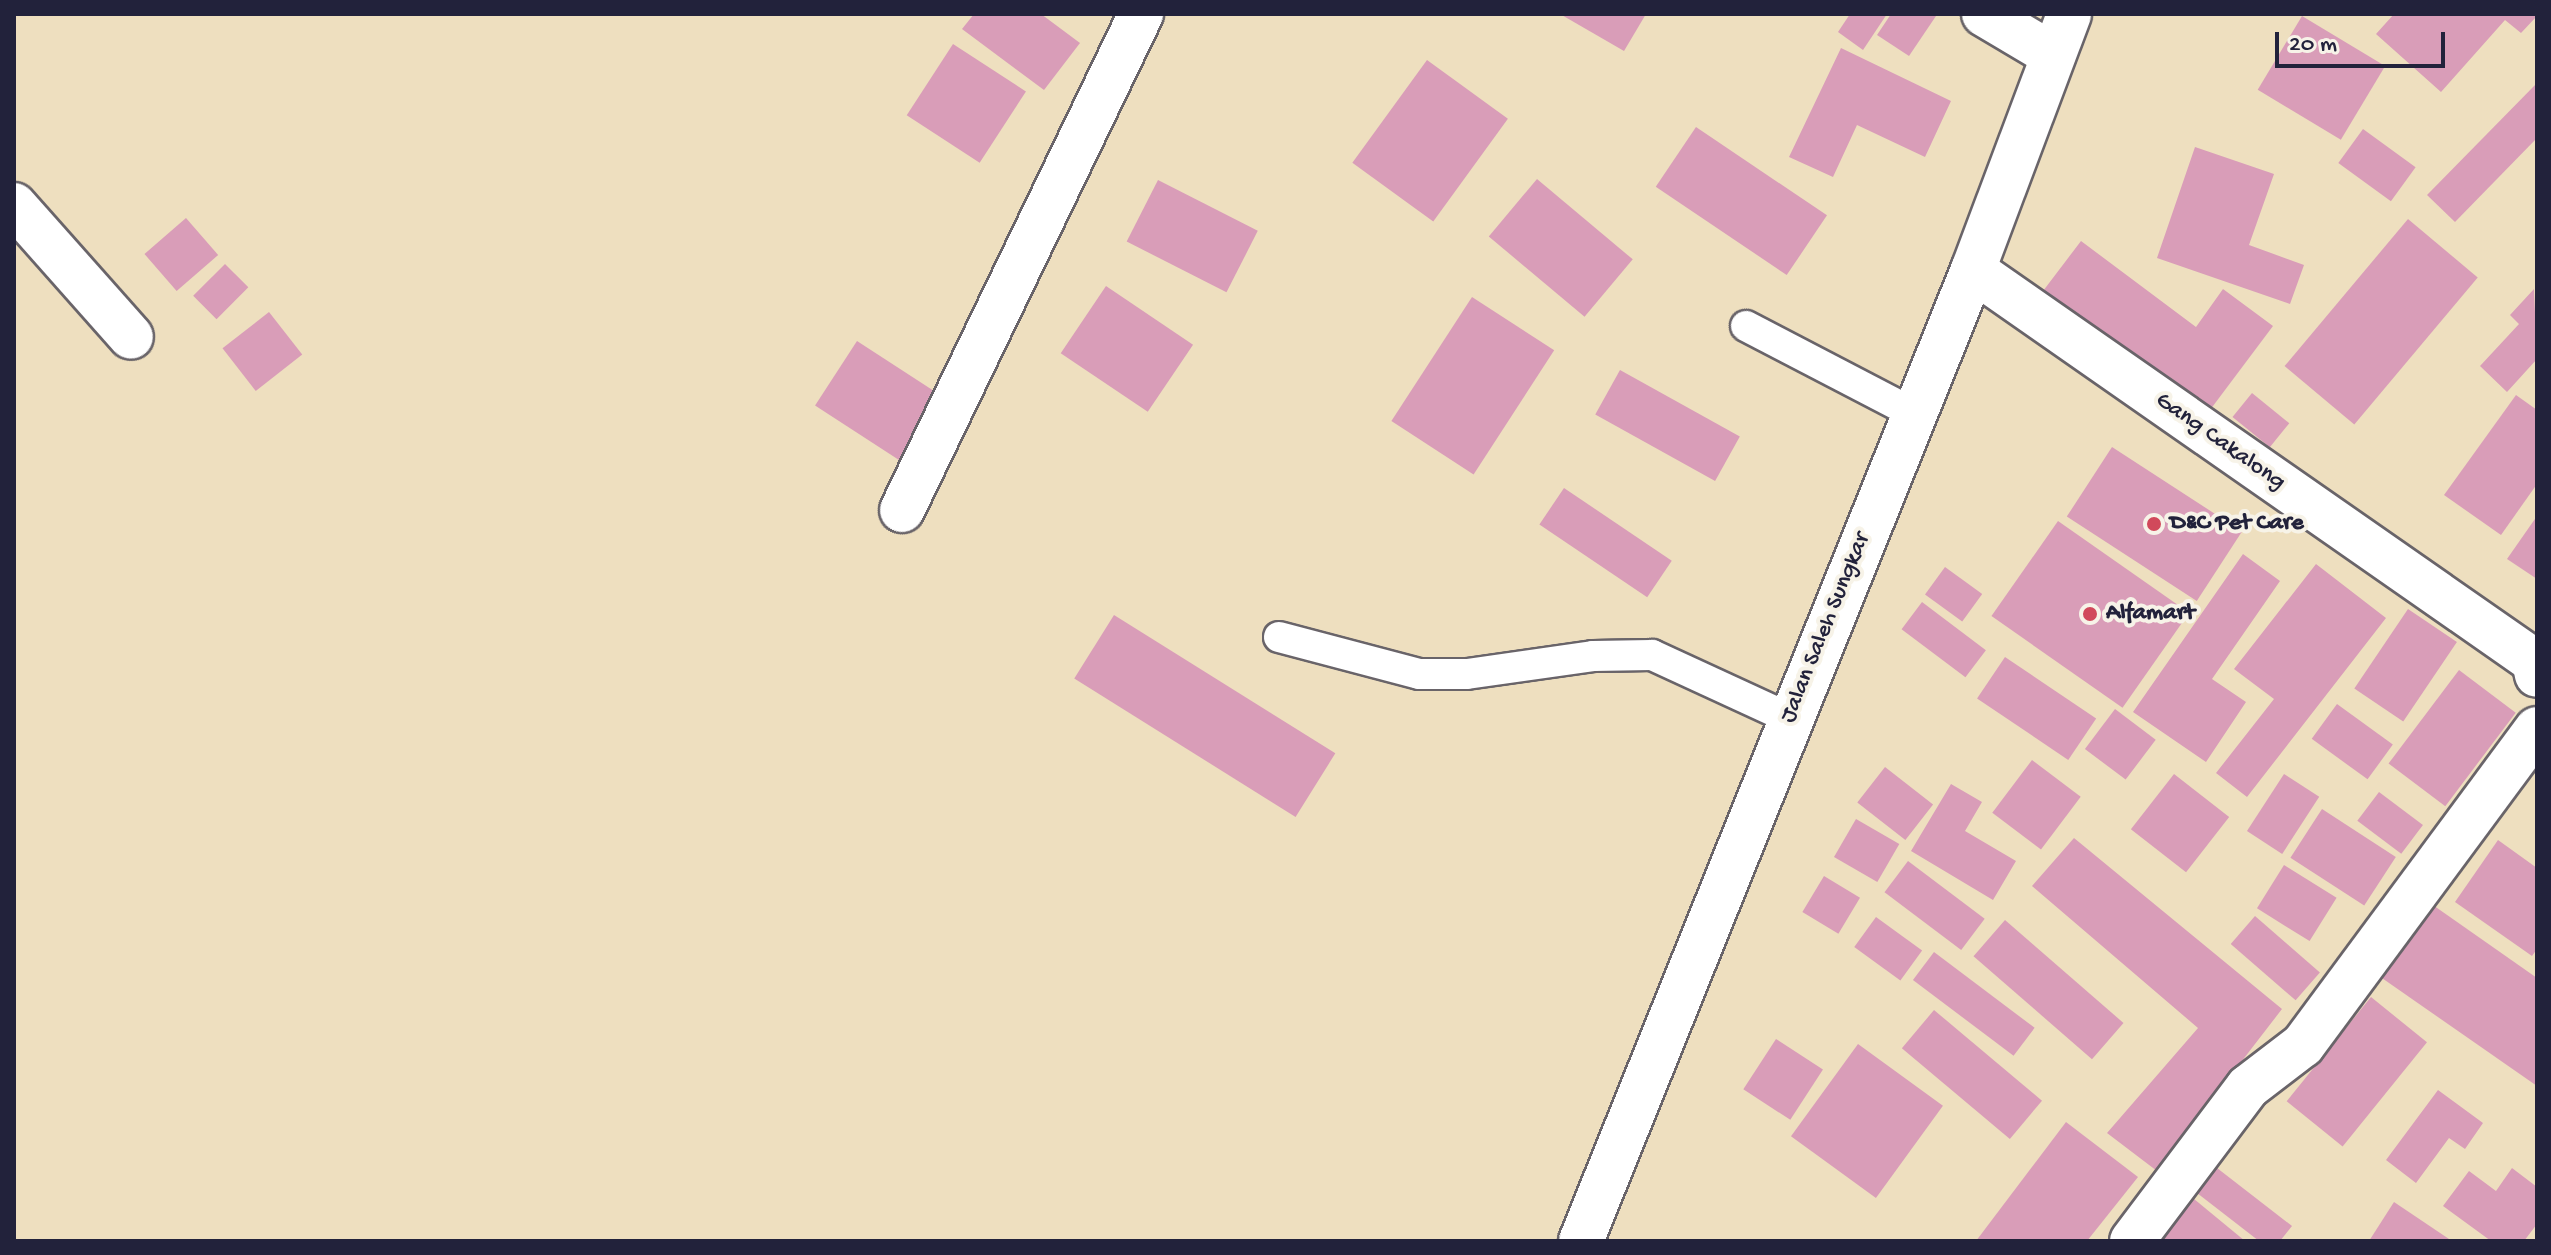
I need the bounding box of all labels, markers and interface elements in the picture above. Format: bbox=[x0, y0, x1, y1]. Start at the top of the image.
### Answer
scale bar bbox=[2279, 16, 2449, 66]
text: 20 m bbox=[2289, 31, 2337, 60]
street label: Gang Cakalong bbox=[2149, 387, 2291, 497]
place label: D&C Pet Care bbox=[2170, 510, 2304, 538]
marker: D&C Pet Care bbox=[2145, 515, 2163, 533]
street label: Jalan Saleh Sungkar bbox=[1775, 529, 1877, 727]
place label: Alfamart bbox=[2106, 600, 2195, 628]
marker: Alfamart bbox=[2081, 605, 2099, 623]

